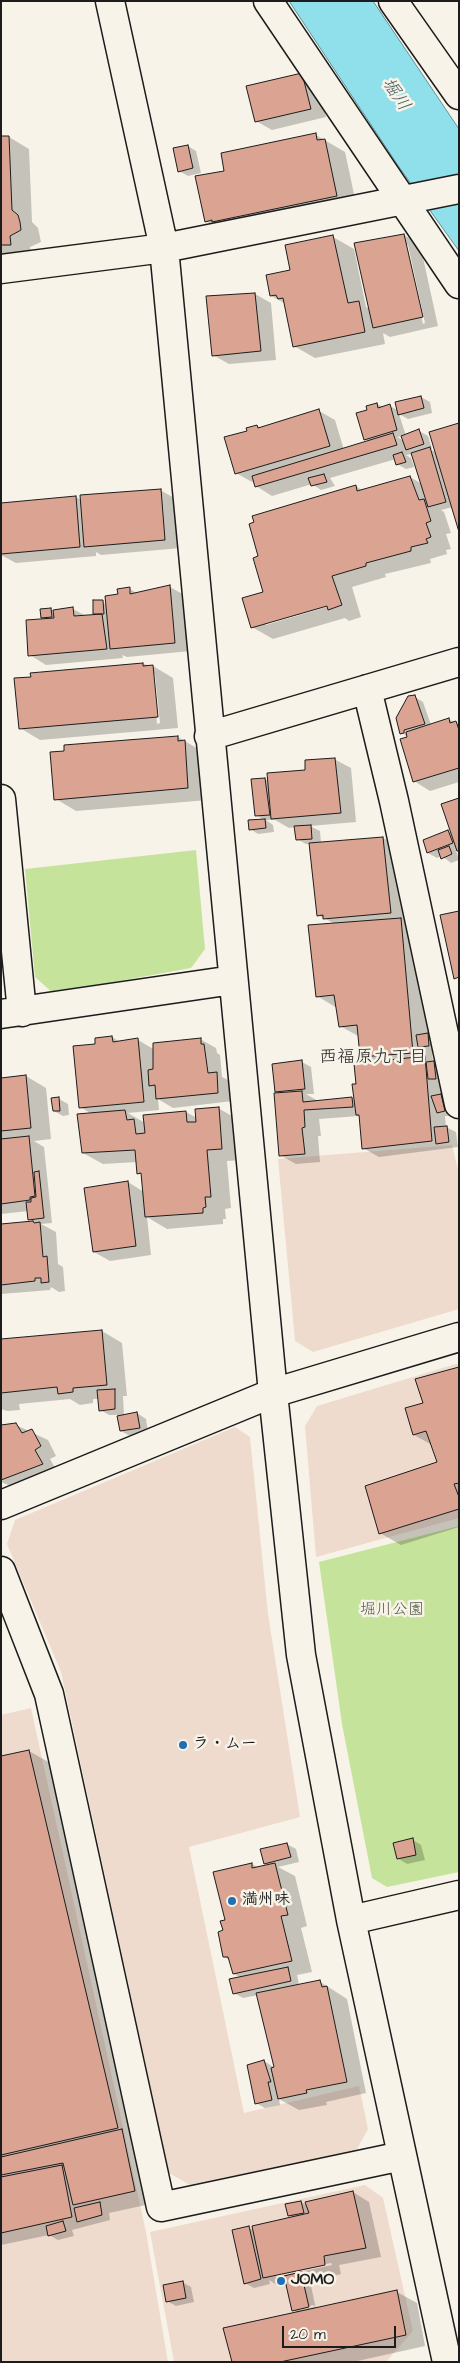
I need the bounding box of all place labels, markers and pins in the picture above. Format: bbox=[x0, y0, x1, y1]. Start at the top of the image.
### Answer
place label: ラ・ムー bbox=[193, 1735, 257, 1755]
marker: ラ・ムー bbox=[177, 1739, 189, 1751]
place label: 満州味 bbox=[242, 1891, 290, 1911]
marker: 満州味 bbox=[226, 1895, 238, 1907]
place label: JOMO bbox=[291, 2271, 334, 2291]
marker: JOMO bbox=[275, 2275, 287, 2287]

